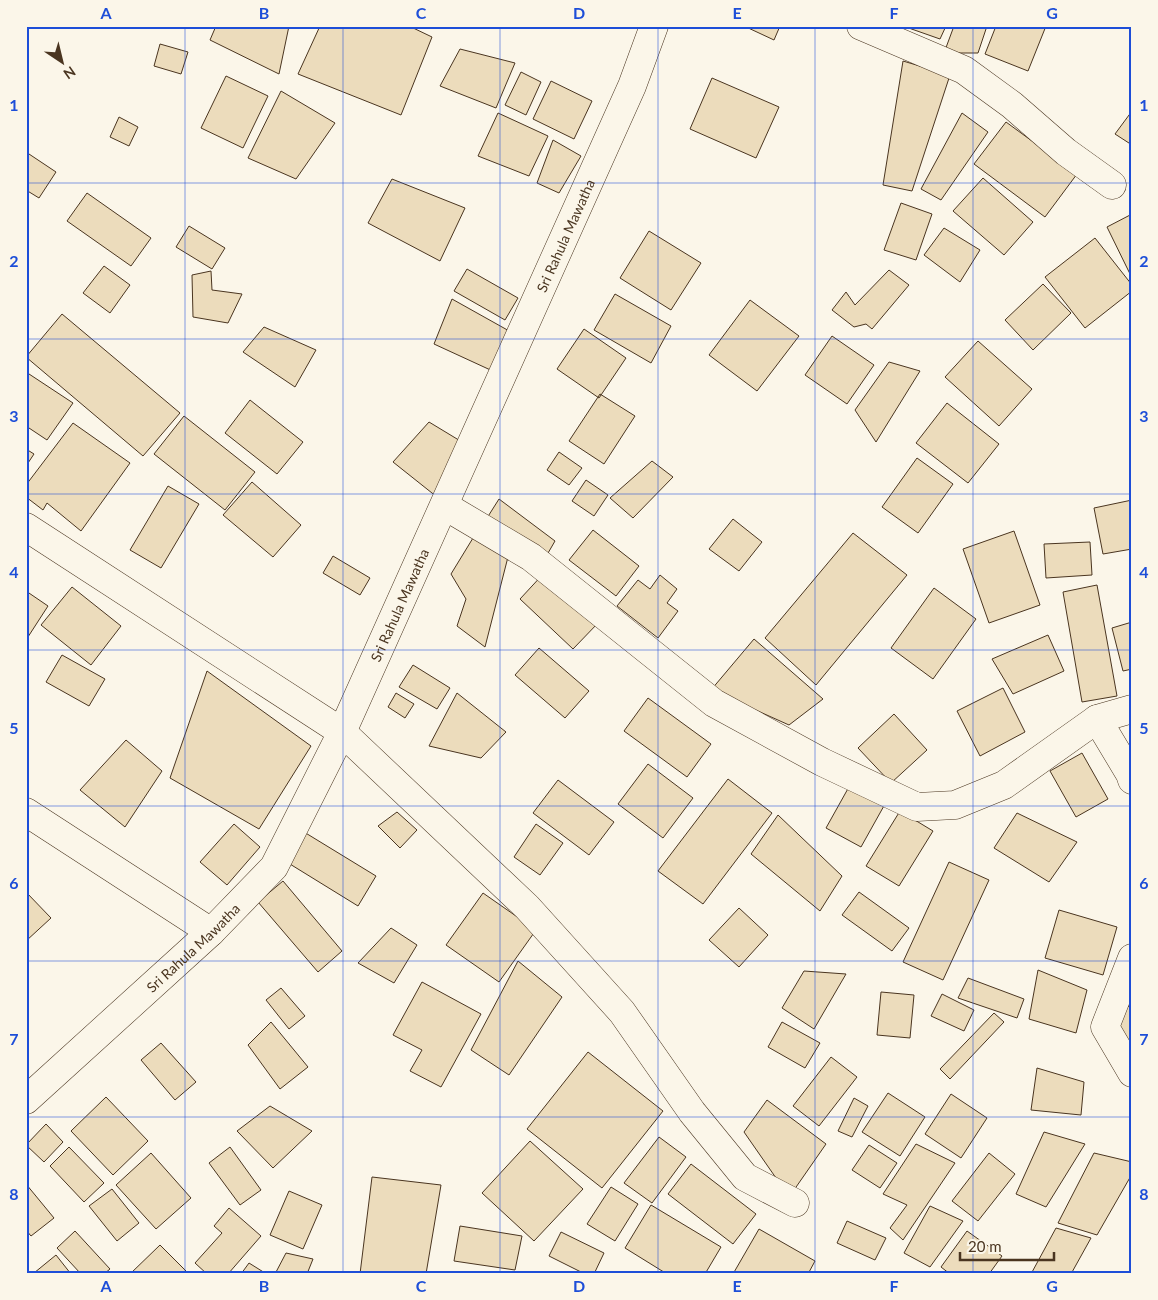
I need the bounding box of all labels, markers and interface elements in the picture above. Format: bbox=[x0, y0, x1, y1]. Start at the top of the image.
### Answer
text: A bbox=[99, 3, 112, 22]
text: B bbox=[259, 3, 269, 22]
text: C bbox=[416, 3, 427, 22]
text: D bbox=[573, 3, 585, 22]
text: E bbox=[732, 3, 742, 22]
text: F bbox=[889, 3, 899, 22]
text: G bbox=[1046, 3, 1058, 22]
north arrow bbox=[38, 38, 88, 88]
text: N bbox=[60, 63, 79, 83]
text: 1 bbox=[9, 95, 19, 114]
text: 1 bbox=[1139, 95, 1149, 114]
street label: Sri Rahula Mawatha bbox=[532, 176, 598, 294]
text: 2 bbox=[9, 251, 19, 270]
text: 2 bbox=[1139, 251, 1149, 270]
text: 3 bbox=[9, 406, 19, 425]
text: 3 bbox=[1139, 406, 1149, 425]
street label: Sri Rahula Mawatha bbox=[366, 546, 432, 664]
text: 4 bbox=[9, 562, 19, 581]
text: 4 bbox=[1139, 562, 1149, 581]
text: 5 bbox=[9, 718, 19, 737]
text: 5 bbox=[1139, 718, 1149, 737]
text: 6 bbox=[9, 873, 19, 892]
text: 6 bbox=[1139, 873, 1149, 892]
street label: Sri Rahula Mawatha bbox=[142, 899, 243, 995]
text: 7 bbox=[9, 1029, 19, 1048]
text: 7 bbox=[1139, 1029, 1149, 1048]
text: 8 bbox=[9, 1184, 19, 1203]
text: 8 bbox=[1139, 1184, 1149, 1203]
scale bar bbox=[960, 1230, 1054, 1262]
text: 20 m bbox=[968, 1237, 1002, 1255]
text: A bbox=[99, 1276, 112, 1295]
text: B bbox=[259, 1276, 269, 1295]
text: C bbox=[416, 1276, 427, 1295]
text: D bbox=[573, 1276, 585, 1295]
text: E bbox=[732, 1276, 742, 1295]
text: F bbox=[889, 1276, 899, 1295]
text: G bbox=[1046, 1276, 1058, 1295]

